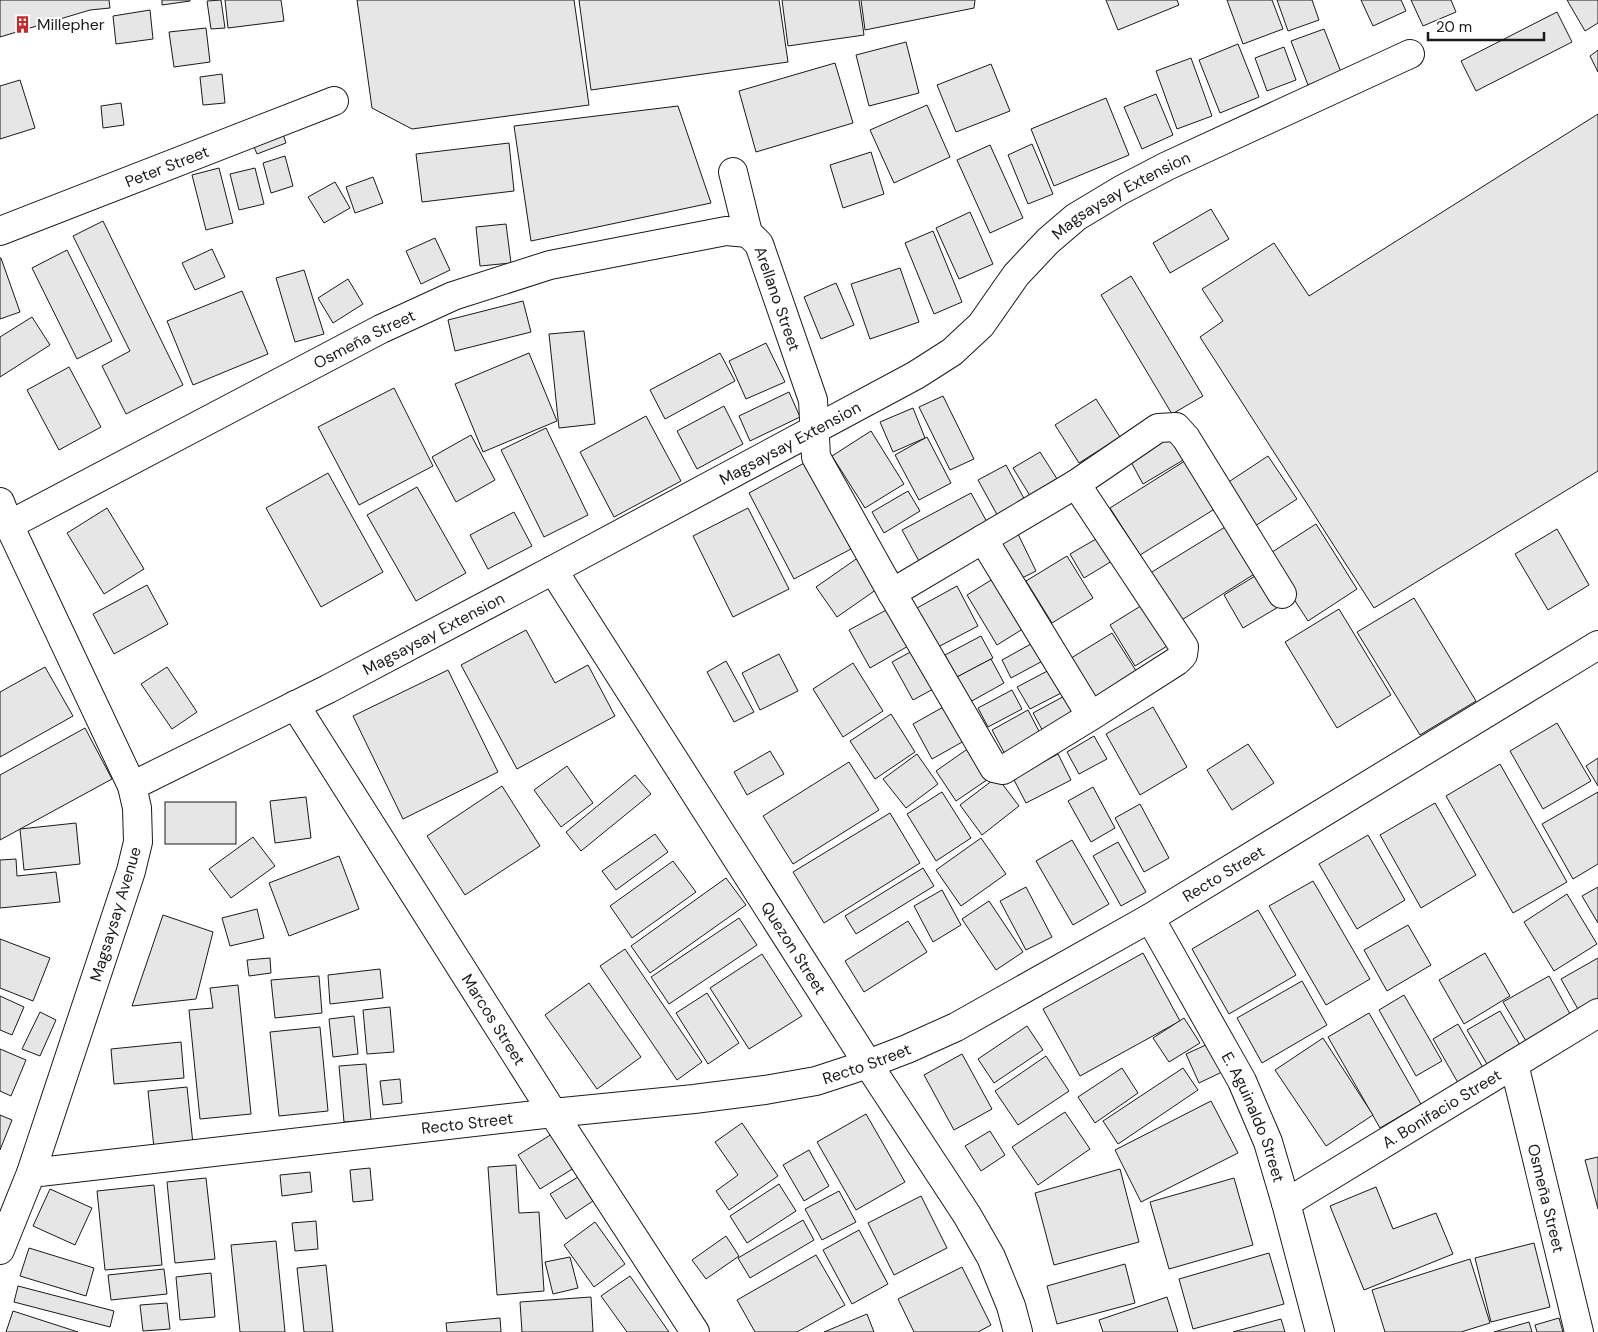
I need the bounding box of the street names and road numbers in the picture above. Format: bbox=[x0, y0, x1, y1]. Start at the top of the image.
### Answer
street label: Peter Street bbox=[122, 141, 212, 192]
street label: Magsaysay Extension bbox=[1047, 147, 1194, 244]
street label: Arellano Street bbox=[750, 243, 805, 354]
street label: Osmeña Street bbox=[310, 305, 418, 374]
street label: Magsaysay Extension bbox=[716, 397, 864, 490]
street label: Magsaysay Extension bbox=[359, 588, 508, 680]
street label: Recto Street bbox=[1179, 841, 1268, 907]
street label: Magsaysay Avenue bbox=[85, 844, 146, 984]
street label: Quezon Street bbox=[756, 898, 831, 998]
street label: Marcos Street bbox=[457, 970, 530, 1069]
street label: Recto Street bbox=[820, 1039, 914, 1089]
street label: E. Aguinaldo Street bbox=[1217, 1048, 1289, 1185]
street label: A. Bonifacio Street bbox=[1378, 1064, 1505, 1153]
street label: Recto Street bbox=[420, 1108, 514, 1139]
street label: Osmeña Street bbox=[1523, 1142, 1569, 1255]

